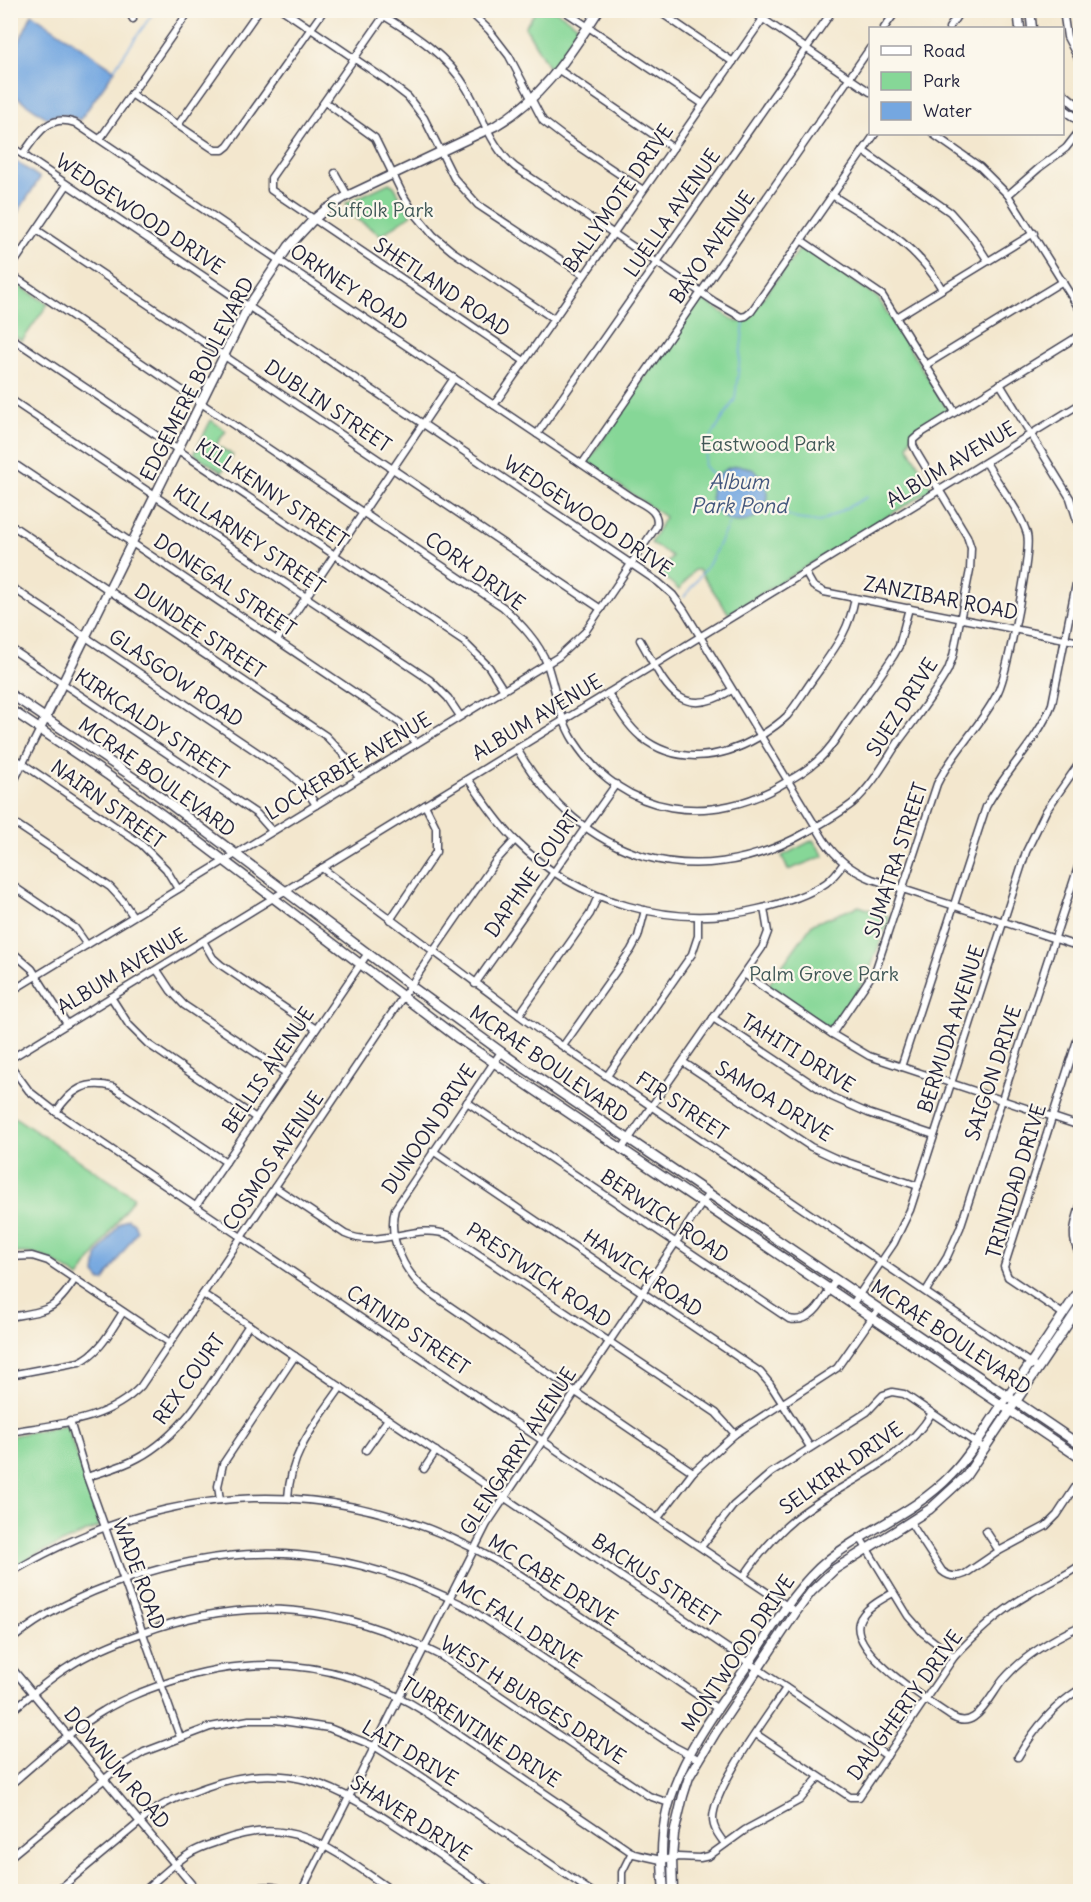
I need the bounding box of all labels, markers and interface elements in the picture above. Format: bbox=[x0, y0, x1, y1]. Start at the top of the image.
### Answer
legend bbox=[869, 27, 1064, 135]
text: Road bbox=[923, 39, 966, 62]
text: Park bbox=[923, 69, 960, 92]
text: Water bbox=[923, 99, 973, 122]
street label: BALLYMOTE DRIVE bbox=[557, 119, 678, 277]
street label: LUELLA AVENUE bbox=[618, 144, 725, 282]
street label: WEDGEWOOD DRIVE bbox=[51, 148, 229, 279]
street label: BAYO AVENUE bbox=[664, 186, 760, 308]
park label: Suffolk Park bbox=[326, 197, 434, 222]
street label: SHETLAND ROAD bbox=[369, 232, 515, 341]
street label: ORKNEY ROAD bbox=[285, 238, 413, 335]
street label: EDGEMERE BOULEVARD bbox=[134, 272, 259, 485]
street label: DUBLIN STREET bbox=[260, 354, 396, 457]
street label: ALBUM AVENUE bbox=[881, 415, 1020, 512]
park label: Eastwood Park bbox=[701, 431, 835, 456]
street label: KILLKENNY STREET bbox=[191, 432, 353, 553]
street label: WEDGEWOOD DRIVE bbox=[499, 450, 677, 581]
water label: Album Park Pond bbox=[691, 468, 790, 519]
street label: KILLARNEY STREET bbox=[169, 478, 330, 599]
street label: CORK DRIVE bbox=[420, 526, 530, 615]
street label: DONEGAL STREET bbox=[149, 528, 301, 641]
street label: ZANZIBAR ROAD bbox=[862, 570, 1020, 625]
street label: DUNDEE STREET bbox=[130, 578, 270, 683]
street label: GLASGOW ROAD bbox=[104, 623, 248, 732]
street label: SUEZ DRIVE bbox=[860, 653, 943, 761]
street label: KIRKCALDY STREET bbox=[71, 663, 234, 784]
street label: ALBUM AVENUE bbox=[467, 668, 606, 765]
street label: LOCKERBIE AVENUE bbox=[260, 706, 435, 825]
street label: MCRAE BOULEVARD bbox=[74, 711, 241, 842]
street label: NAIRN STREET bbox=[46, 754, 170, 853]
street label: SUMATRA STREET bbox=[859, 779, 932, 941]
street label: DAPHNE COURT bbox=[479, 806, 584, 942]
street label: ALBUM AVENUE bbox=[52, 922, 191, 1019]
street label: BERMUDA AVENUE bbox=[912, 942, 989, 1116]
park label: Palm Grove Park bbox=[749, 961, 899, 986]
street label: MCRAE BOULEVARD bbox=[465, 999, 633, 1128]
street label: BELLIS AVENUE bbox=[216, 1002, 319, 1138]
street label: SAIGON DRIVE bbox=[959, 1002, 1026, 1144]
street label: TAHITI DRIVE bbox=[737, 1008, 860, 1097]
street label: SAMOA DRIVE bbox=[711, 1055, 837, 1146]
street label: DUNOON DRIVE bbox=[376, 1059, 481, 1198]
street label: FIR STREET bbox=[631, 1066, 733, 1145]
street label: COSMOS AVENUE bbox=[217, 1086, 328, 1235]
street label: TRINIDAD DRIVE bbox=[980, 1101, 1051, 1261]
street label: BERWICK ROAD bbox=[596, 1163, 734, 1268]
street label: PRESTWICK ROAD bbox=[462, 1217, 617, 1332]
street label: HAWICK ROAD bbox=[579, 1223, 708, 1322]
street label: MCRAE BOULEVARD bbox=[866, 1274, 1036, 1400]
street label: CATNIP STREET bbox=[342, 1279, 475, 1380]
street label: REX COURT bbox=[147, 1328, 230, 1429]
street label: GLENGARRY AVENUE bbox=[454, 1362, 581, 1539]
street label: SELKIRK DRIVE bbox=[774, 1416, 907, 1519]
street label: WADE ROAD bbox=[108, 1515, 171, 1633]
street label: MC CABE DRIVE bbox=[484, 1528, 623, 1631]
street label: BACKUS STREET bbox=[588, 1528, 725, 1632]
street label: MONTWOOD DRIVE bbox=[676, 1569, 799, 1736]
street label: MC FALL DRIVE bbox=[452, 1574, 586, 1673]
street label: DAUGHERTY DRIVE bbox=[842, 1625, 968, 1785]
street label: WEST H BURGES DRIVE bbox=[436, 1630, 631, 1769]
street label: TURRENTINE DRIVE bbox=[397, 1671, 565, 1792]
street label: DOWNUM ROAD bbox=[59, 1702, 176, 1834]
street label: LAIT DRIVE bbox=[358, 1714, 463, 1791]
street label: SHAVER DRIVE bbox=[346, 1769, 477, 1866]

